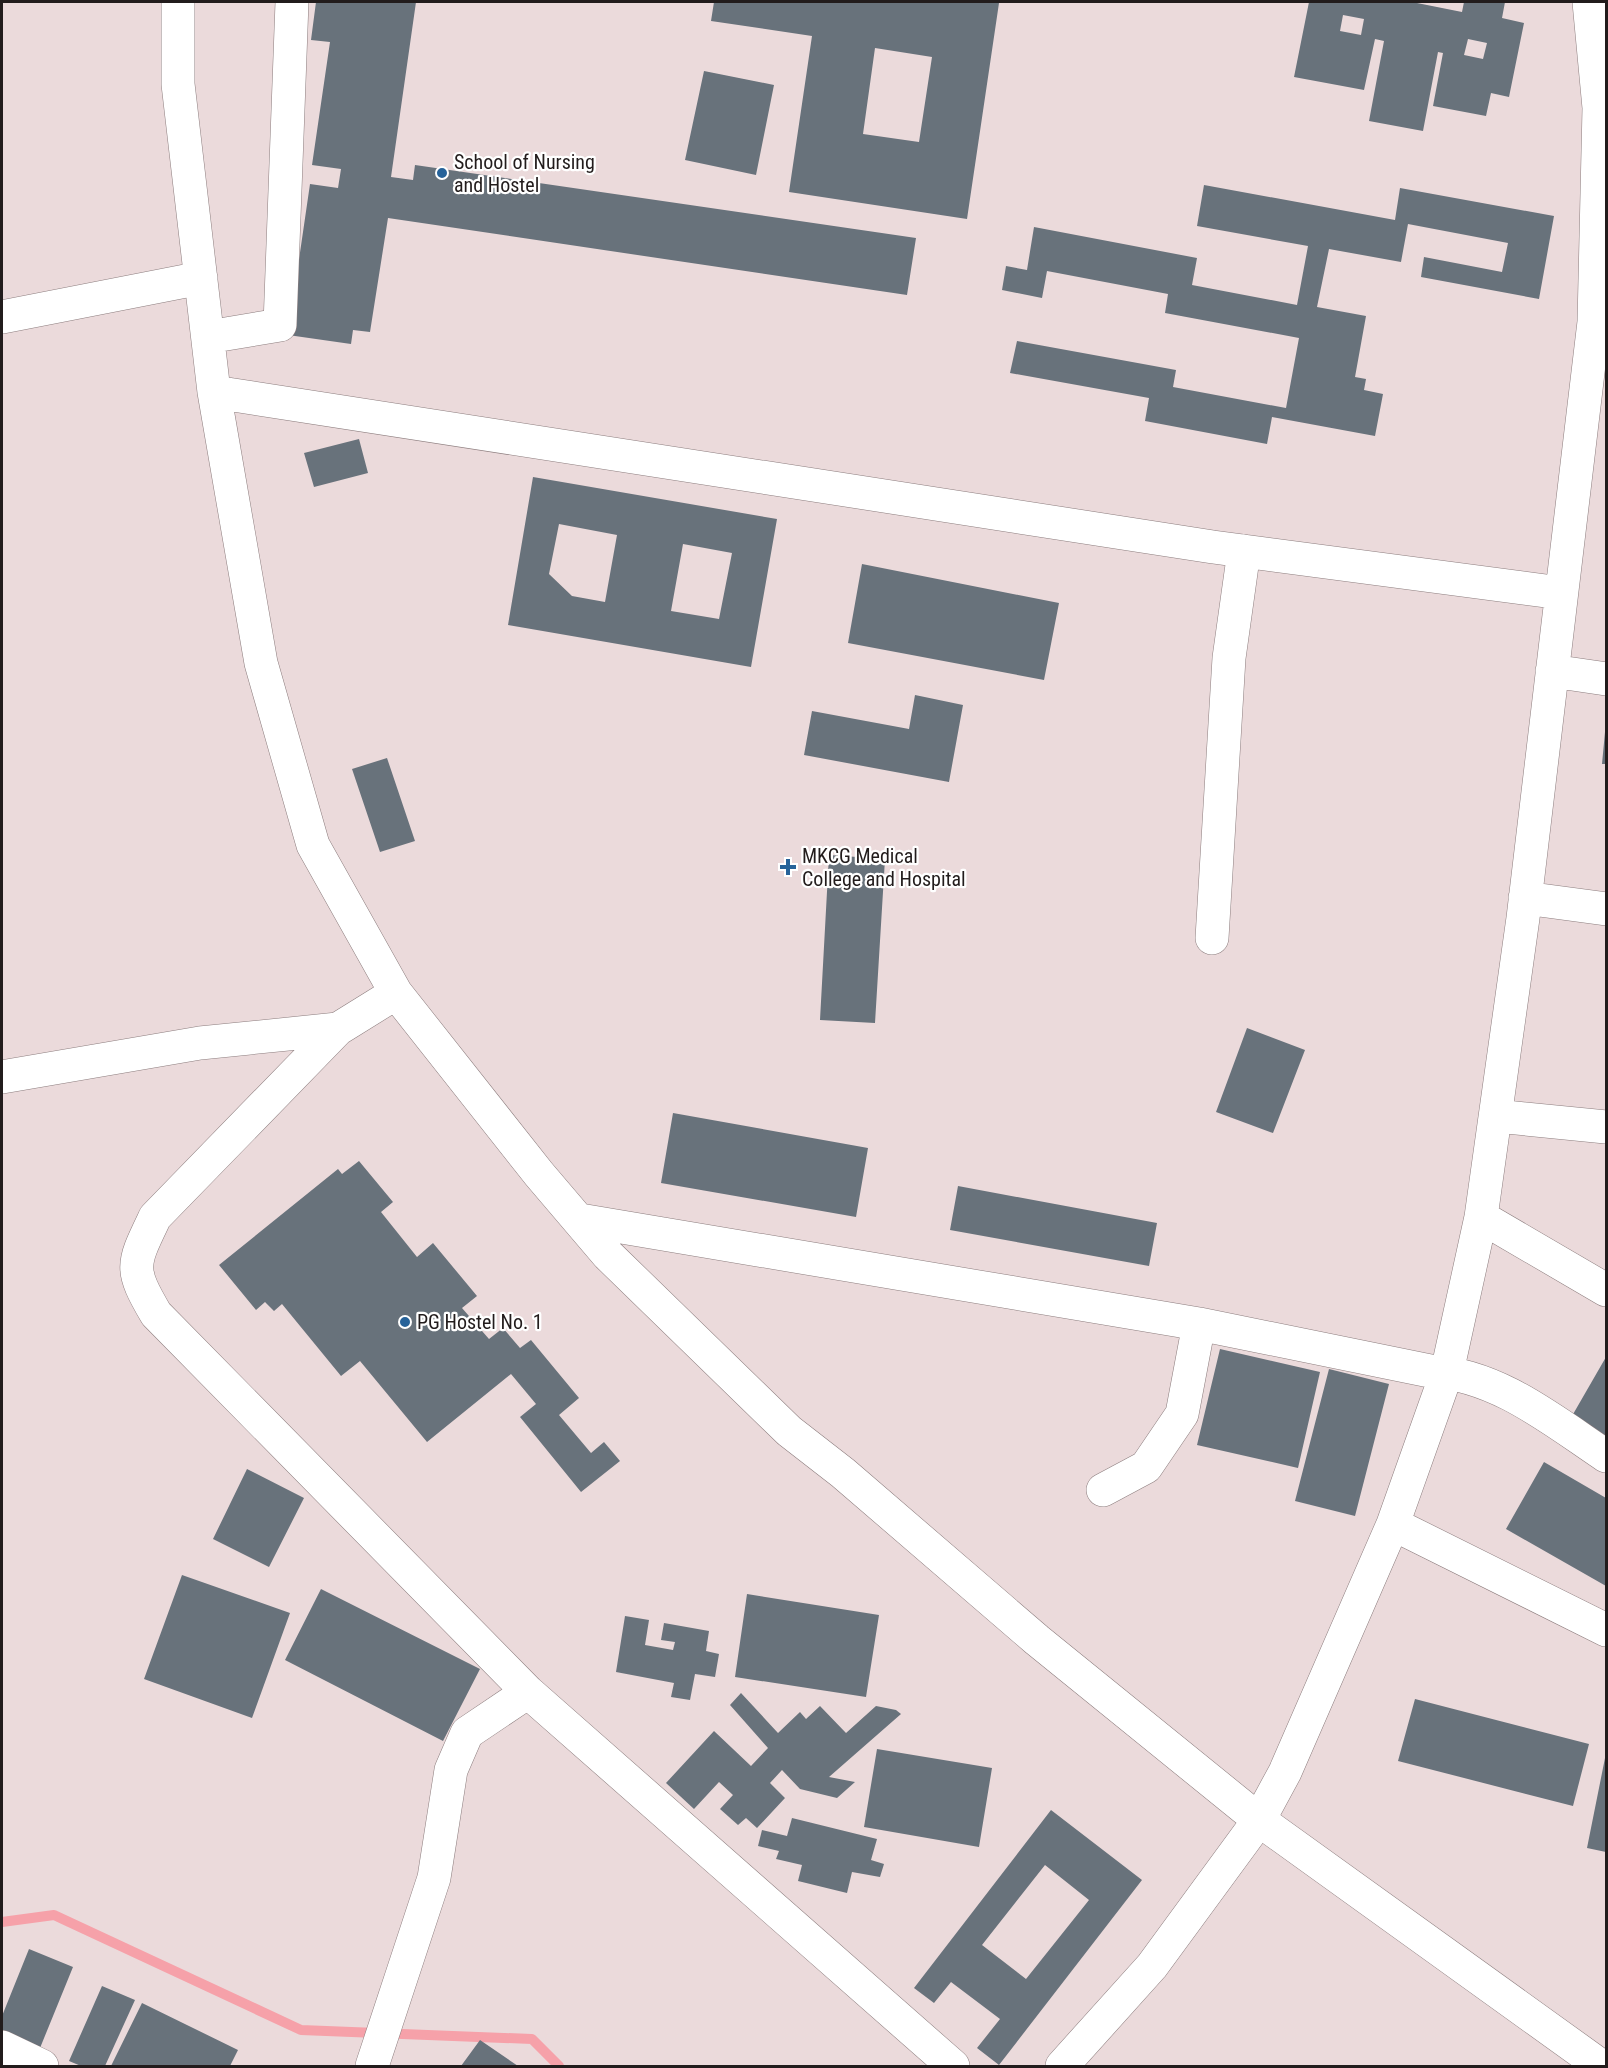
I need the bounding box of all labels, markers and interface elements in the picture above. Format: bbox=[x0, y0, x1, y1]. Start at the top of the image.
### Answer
place label: School of Nursing and Hostel bbox=[454, 150, 595, 197]
marker: School of Nursing and Hostel bbox=[435, 166, 449, 180]
place label: MKCG Medical College and Hospital bbox=[802, 844, 966, 891]
marker: MKCG Medical College and Hospital bbox=[779, 858, 797, 876]
place label: PG Hostel No. 1 bbox=[417, 1310, 543, 1334]
marker: PG Hostel No. 1 bbox=[398, 1315, 412, 1329]

